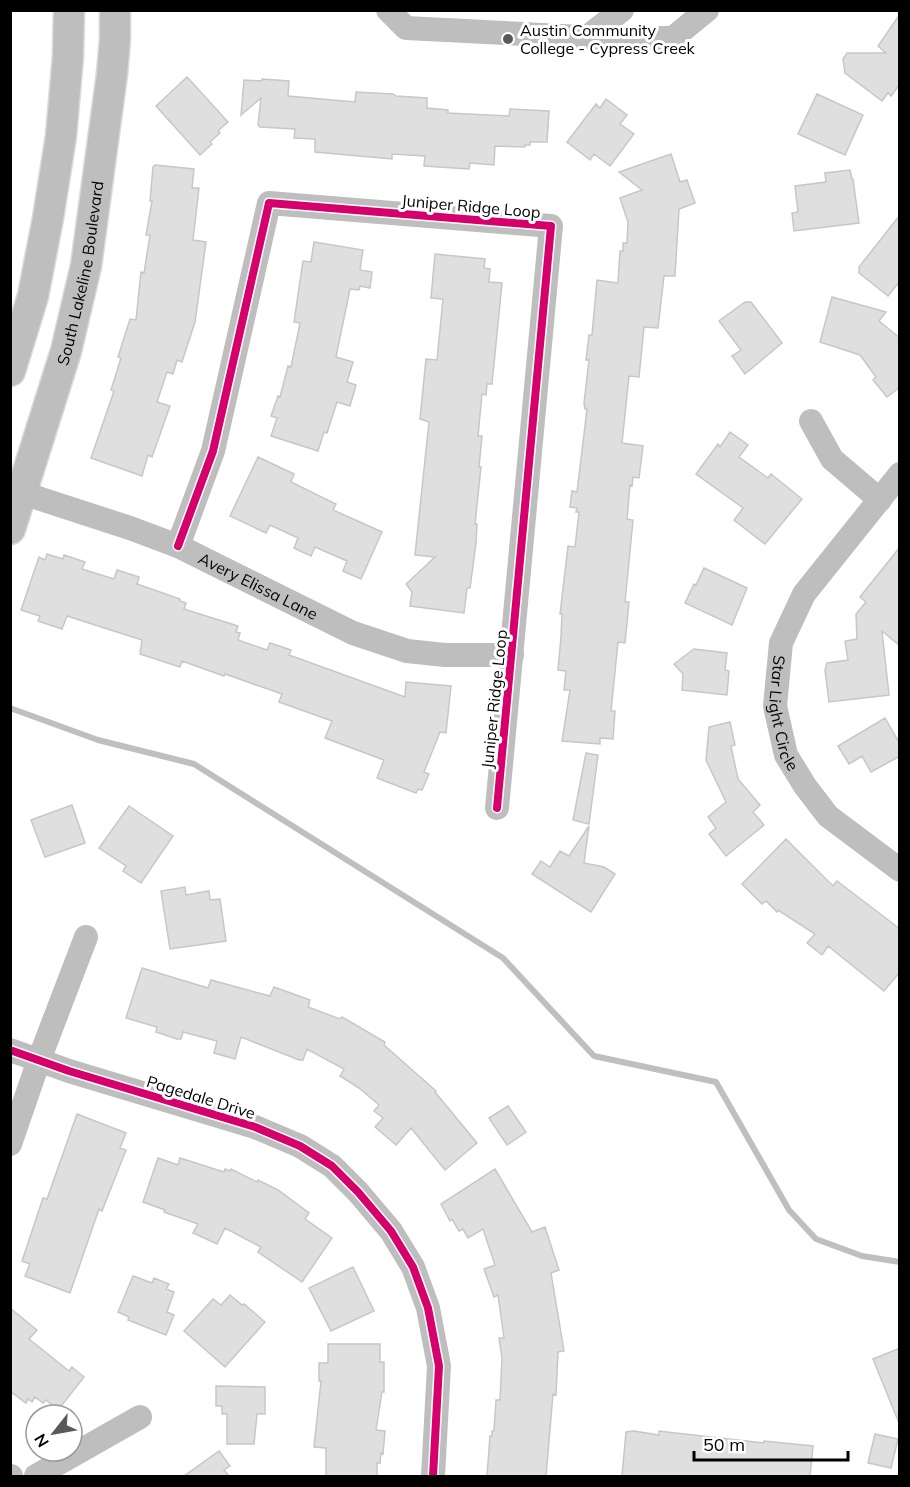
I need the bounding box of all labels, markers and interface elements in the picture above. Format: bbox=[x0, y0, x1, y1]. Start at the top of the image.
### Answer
place label: Austin Community College - Cypress Creek bbox=[520, 20, 696, 58]
marker: Austin Community College - Cypress Creek bbox=[501, 32, 515, 46]
street label: South Lakeline Boulevard bbox=[52, 180, 107, 368]
street label: Juniper Ridge Loop bbox=[401, 190, 541, 222]
street label: Avery Elissa Lane bbox=[195, 548, 321, 624]
street label: Juniper Ridge Loop bbox=[477, 629, 511, 769]
street label: Star Light Circle bbox=[765, 654, 803, 774]
street label: Pagedale Drive bbox=[144, 1071, 258, 1123]
north arrow bbox=[24, 1403, 84, 1463]
scale bar bbox=[694, 1424, 848, 1462]
text: N bbox=[29, 1430, 53, 1451]
text: 50 m bbox=[703, 1433, 745, 1456]

